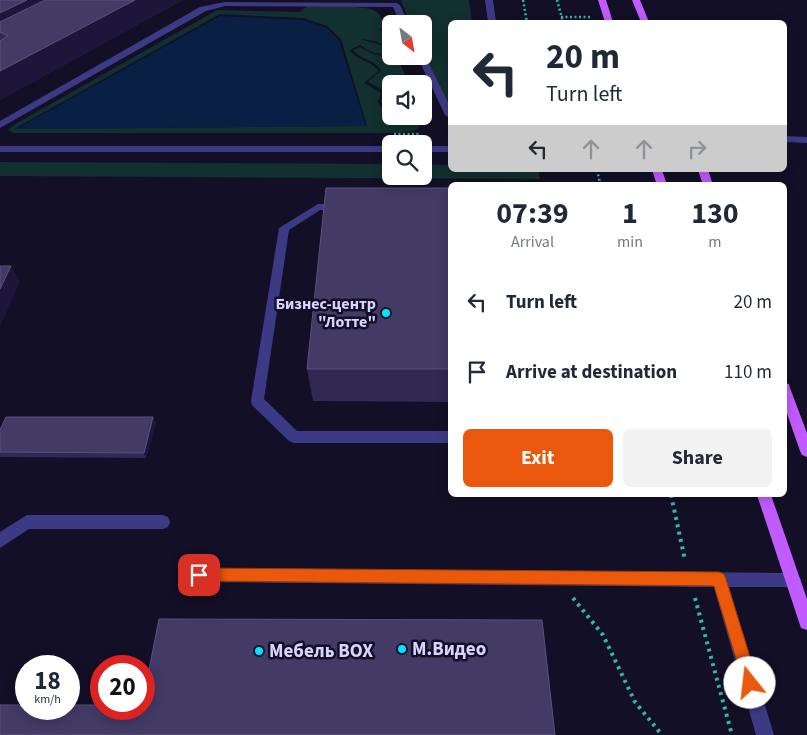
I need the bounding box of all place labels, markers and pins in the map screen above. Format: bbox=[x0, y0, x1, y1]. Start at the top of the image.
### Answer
place label: Бизнес-центр "Лотте" bbox=[275, 293, 376, 333]
marker: Бизнес-центр "Лотте" bbox=[380, 307, 392, 319]
pin bbox=[178, 554, 220, 596]
place label: М.Видео bbox=[412, 636, 486, 663]
place label: Мебель BOX bbox=[269, 638, 373, 665]
marker: М.Видео bbox=[396, 643, 408, 655]
marker: Мебель BOX bbox=[253, 645, 265, 657]

